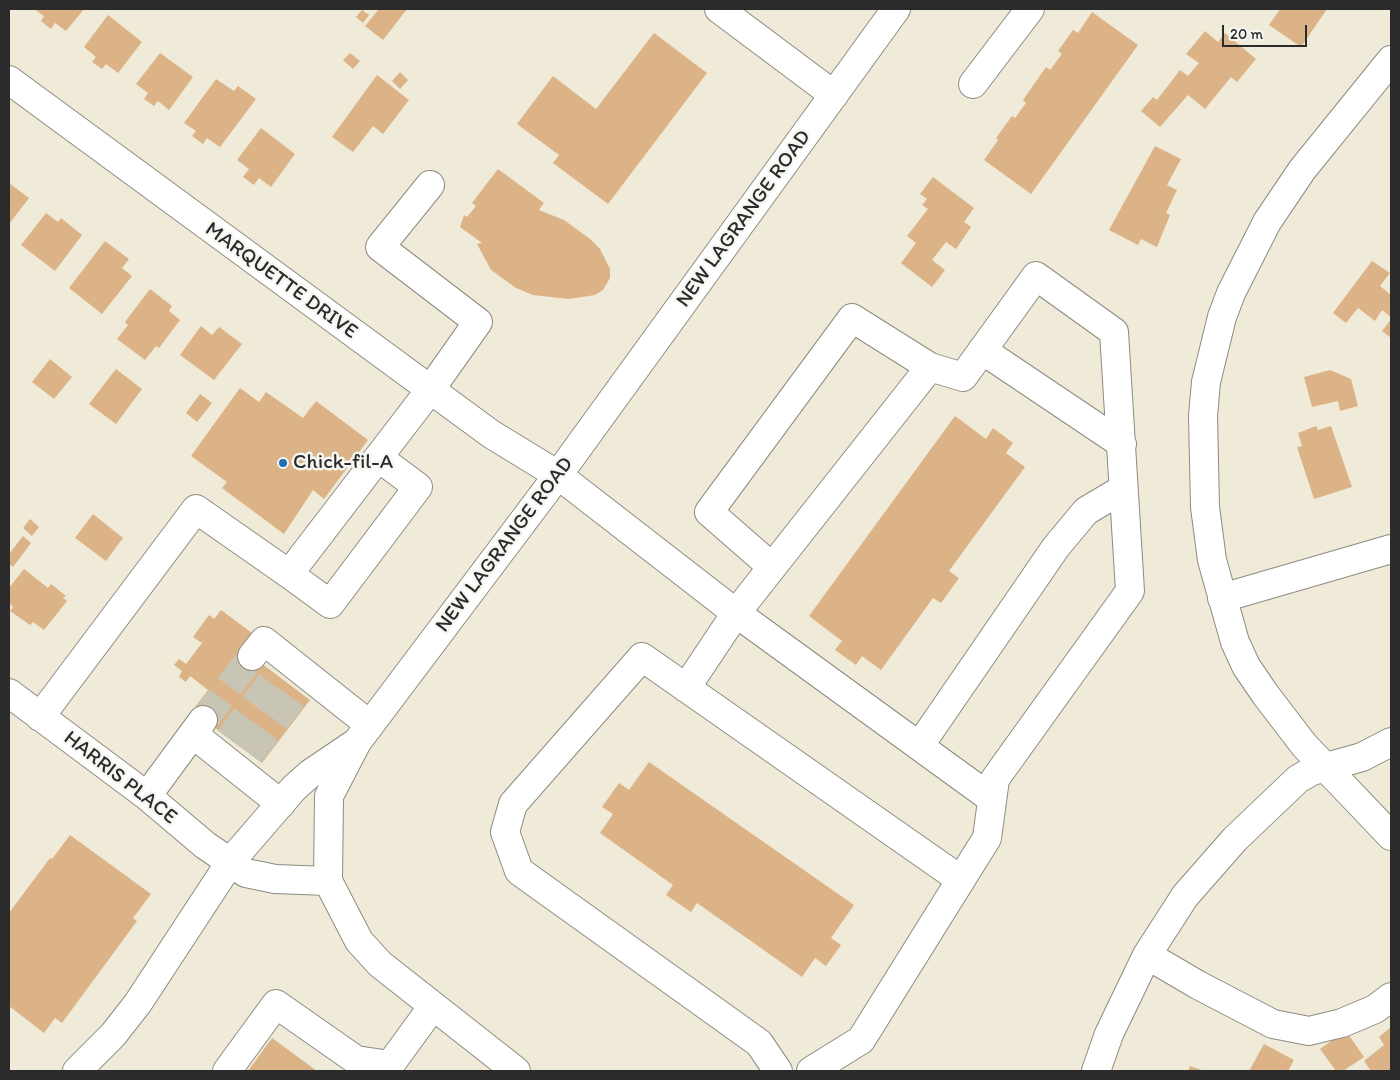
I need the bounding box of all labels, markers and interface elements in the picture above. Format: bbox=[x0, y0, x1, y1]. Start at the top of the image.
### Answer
scale bar bbox=[1225, 15, 1310, 47]
text: 20 m bbox=[1230, 25, 1263, 43]
street label: NEW LAGRANGE ROAD bbox=[671, 125, 817, 313]
street label: MARQUETTE DRIVE bbox=[200, 217, 362, 345]
place label: Chick-fil-A bbox=[293, 450, 393, 476]
street label: NEW LAGRANGE ROAD bbox=[431, 452, 579, 638]
marker: Chick-fil-A bbox=[277, 457, 289, 469]
street label: HARRIS PLACE bbox=[58, 726, 182, 830]

